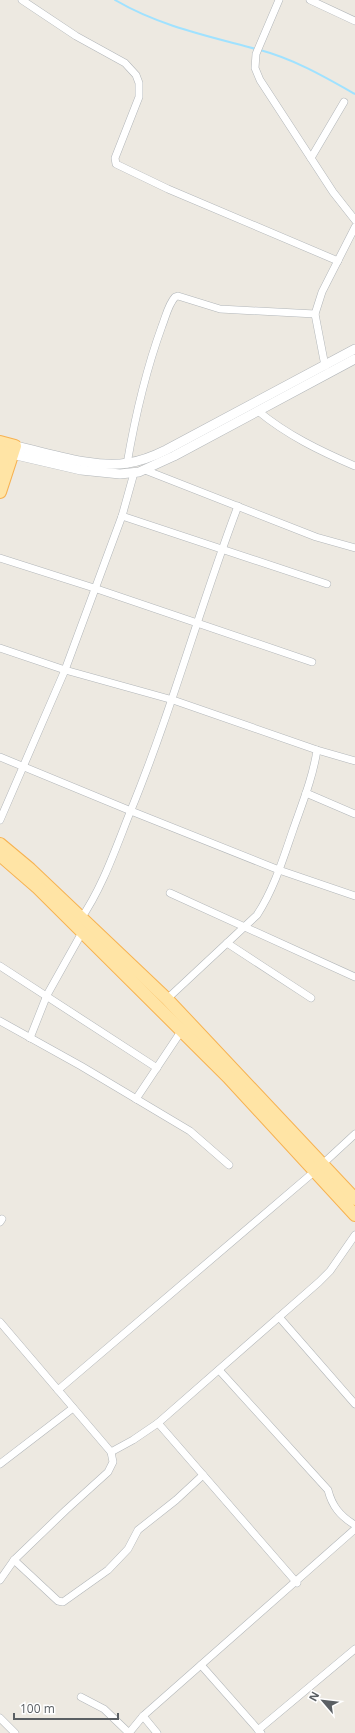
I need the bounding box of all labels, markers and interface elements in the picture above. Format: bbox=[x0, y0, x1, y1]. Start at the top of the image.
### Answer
north arrow bbox=[303, 1681, 343, 1721]
text: N bbox=[305, 1689, 322, 1704]
scale bar bbox=[14, 1695, 118, 1721]
text: 100 m bbox=[20, 1700, 55, 1717]

